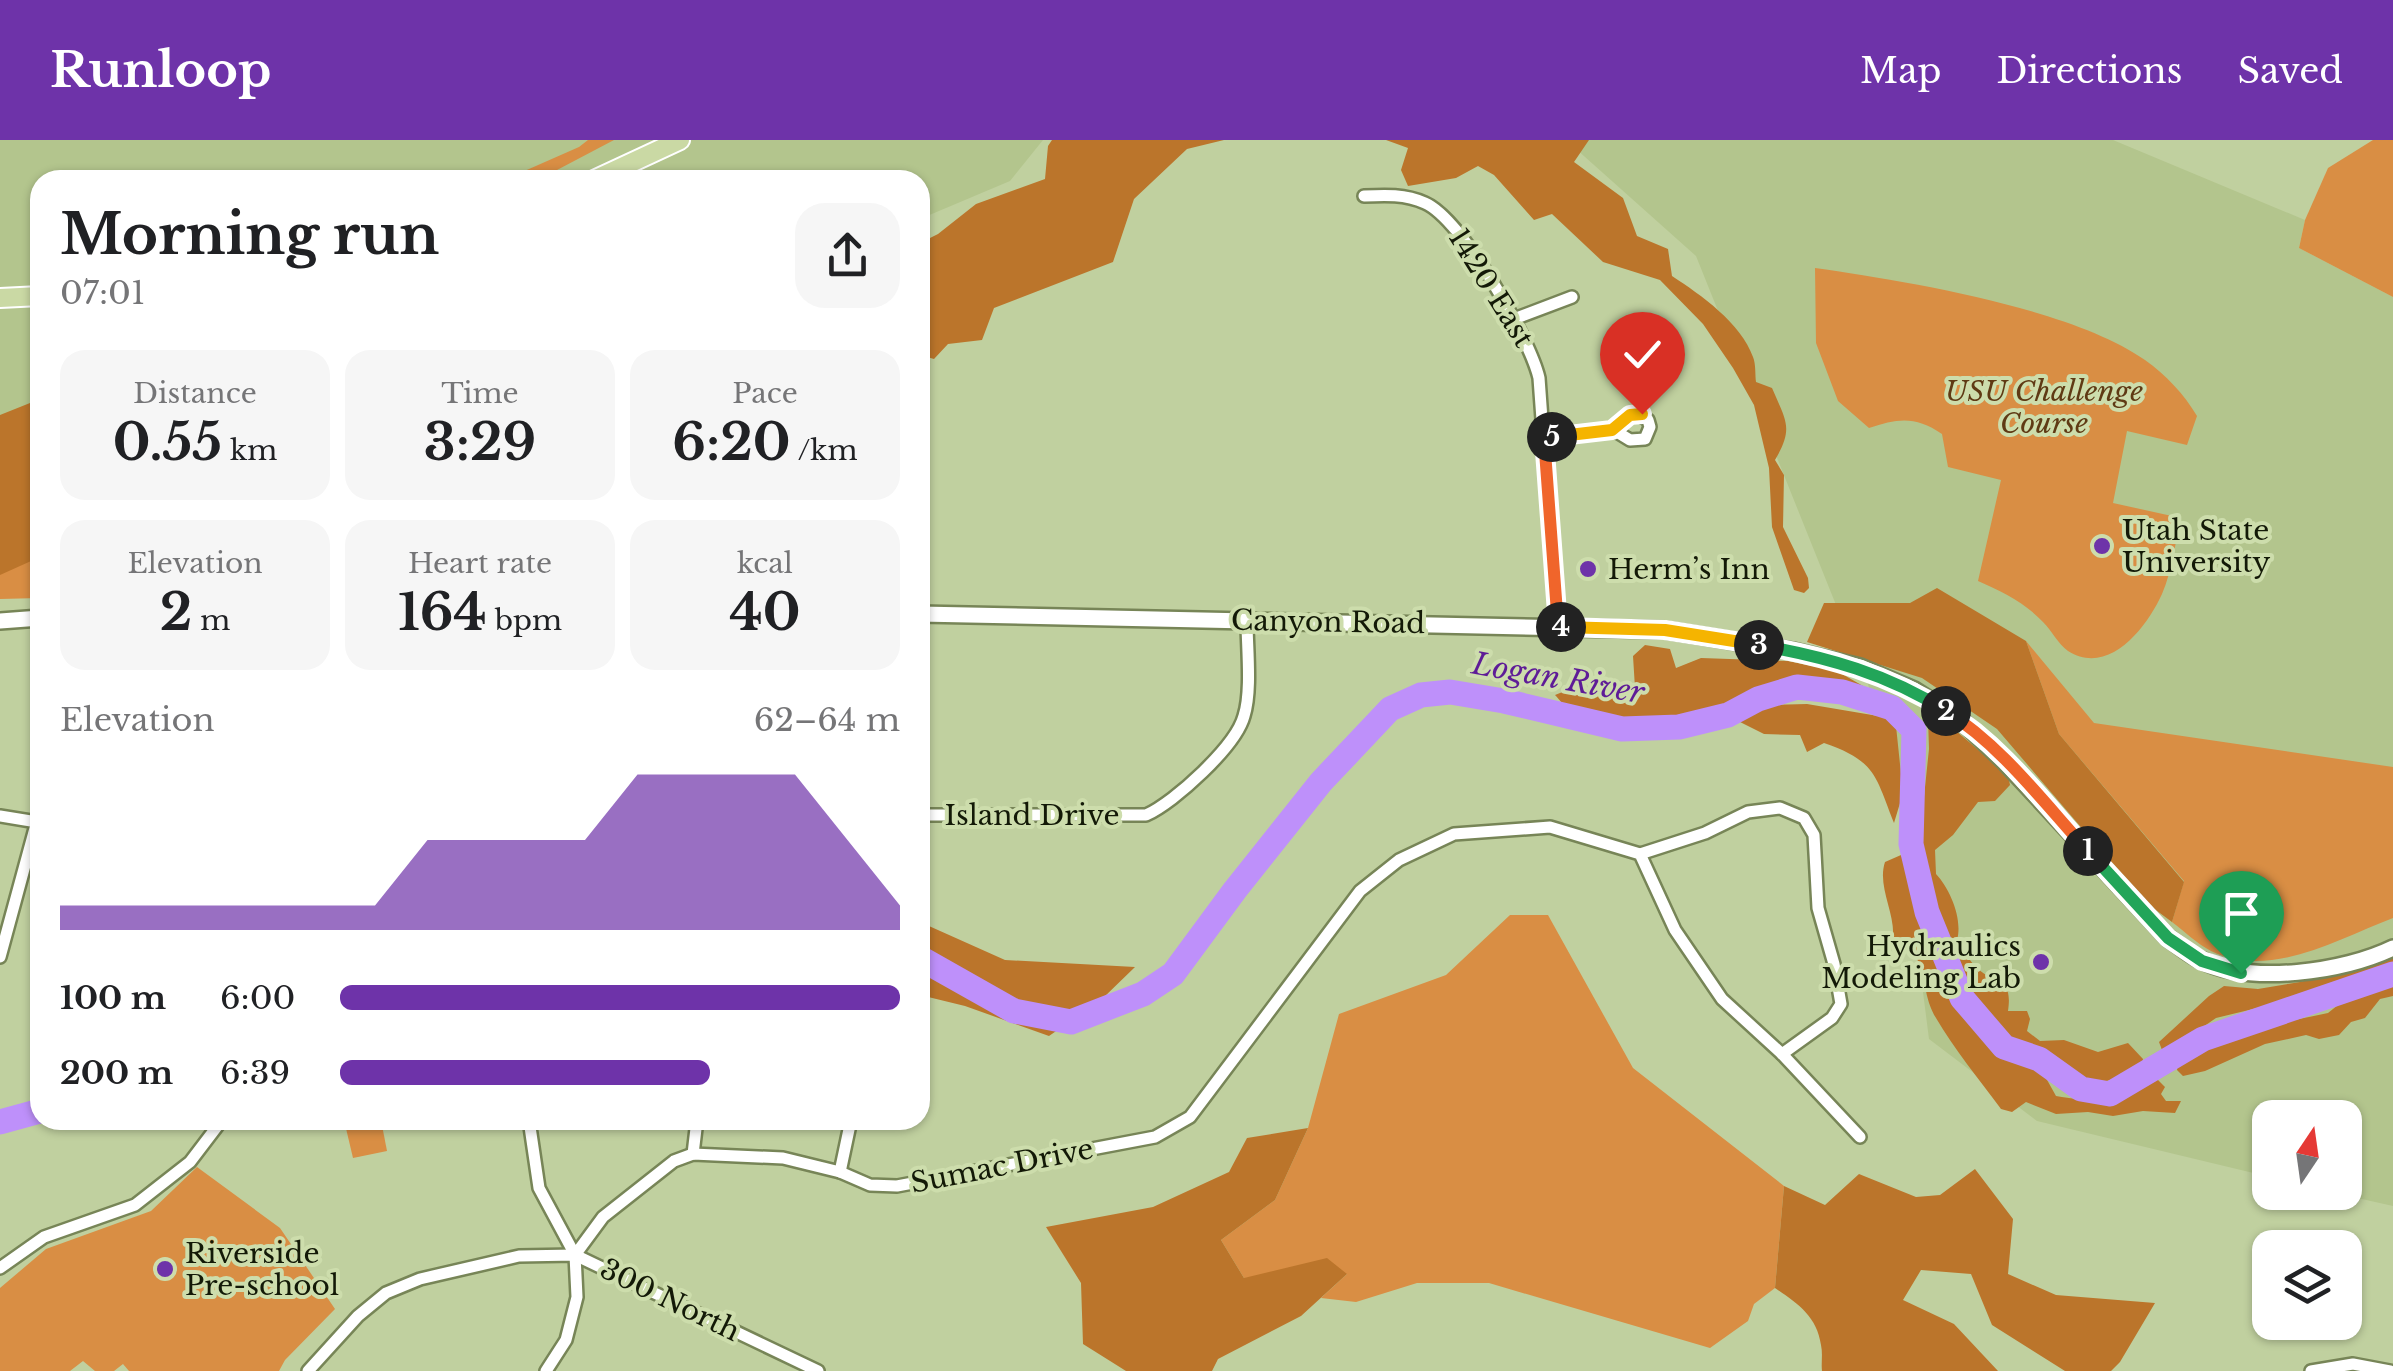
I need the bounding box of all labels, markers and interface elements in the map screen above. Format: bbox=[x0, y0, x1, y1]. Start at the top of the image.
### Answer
text: Runloop bbox=[50, 40, 271, 100]
text: Map bbox=[1860, 49, 1941, 92]
text: Directions bbox=[1996, 49, 2182, 92]
text: Saved bbox=[2237, 49, 2343, 92]
text: Morning run bbox=[60, 201, 439, 269]
button: share bbox=[795, 203, 900, 308]
street label: 1420 East bbox=[1441, 222, 1541, 354]
text: 07:01 bbox=[60, 273, 145, 313]
pin bbox=[1600, 312, 1685, 415]
icon: check bbox=[1615, 327, 1670, 382]
park label: USU Challenge Course bbox=[1945, 374, 2143, 441]
text: Distance bbox=[133, 376, 257, 411]
text: Time bbox=[441, 376, 519, 411]
text: Pace bbox=[732, 376, 798, 411]
text: 0.55 bbox=[113, 411, 222, 474]
text: 3:29 bbox=[424, 411, 536, 474]
text: 6:20 bbox=[672, 411, 791, 474]
pin: 5 bbox=[1527, 412, 1577, 462]
text: 5 bbox=[1544, 419, 1560, 454]
text: km bbox=[222, 433, 277, 468]
text: /km bbox=[791, 433, 858, 468]
place label: Utah State University bbox=[2122, 513, 2271, 580]
marker: Utah State University bbox=[2091, 535, 2113, 557]
text: Elevation bbox=[127, 546, 263, 581]
text: Heart rate bbox=[408, 546, 552, 581]
text: kcal bbox=[737, 546, 793, 581]
place label: Herm’s Inn bbox=[1608, 552, 1770, 587]
marker: Herm’s Inn bbox=[1577, 558, 1599, 580]
text: 2 bbox=[160, 581, 192, 644]
text: 164 bbox=[398, 581, 487, 644]
text: 40 bbox=[730, 581, 800, 644]
pin: 4 bbox=[1536, 602, 1586, 652]
text: m bbox=[192, 603, 230, 638]
text: bpm bbox=[487, 603, 562, 638]
street label: Canyon Road bbox=[1231, 603, 1425, 641]
text: 4 bbox=[1552, 609, 1570, 644]
pin: 3 bbox=[1734, 620, 1784, 670]
text: 3 bbox=[1750, 627, 1768, 662]
water label: Logan River bbox=[1468, 644, 1648, 712]
pin: 2 bbox=[1921, 686, 1971, 736]
text: 2 bbox=[1937, 693, 1955, 728]
text: Elevation bbox=[60, 700, 214, 740]
text: 62–64 m bbox=[754, 700, 900, 740]
street label: Island Drive bbox=[944, 798, 1120, 833]
pin: 1 bbox=[2063, 826, 2113, 876]
text: 1 bbox=[2082, 833, 2094, 868]
pin bbox=[2199, 871, 2284, 974]
icon: arrive bbox=[2214, 886, 2269, 941]
place label: Hydraulics Modeling Lab bbox=[1821, 929, 2021, 996]
marker: Hydraulics Modeling Lab bbox=[2030, 951, 2052, 973]
text: 100 m bbox=[60, 978, 166, 1018]
text: 6:00 bbox=[220, 978, 295, 1018]
text: 200 m bbox=[60, 1053, 173, 1093]
text: 6:39 bbox=[220, 1053, 290, 1093]
north arrow bbox=[2252, 1100, 2362, 1210]
map controls bbox=[2252, 1100, 2362, 1340]
street label: Sumac Drive bbox=[908, 1131, 1096, 1201]
button: layers bbox=[2252, 1230, 2362, 1340]
place label: Riverside Pre-school bbox=[185, 1236, 339, 1303]
street label: 300 North bbox=[594, 1251, 746, 1349]
marker: Riverside Pre-school bbox=[154, 1258, 176, 1280]

